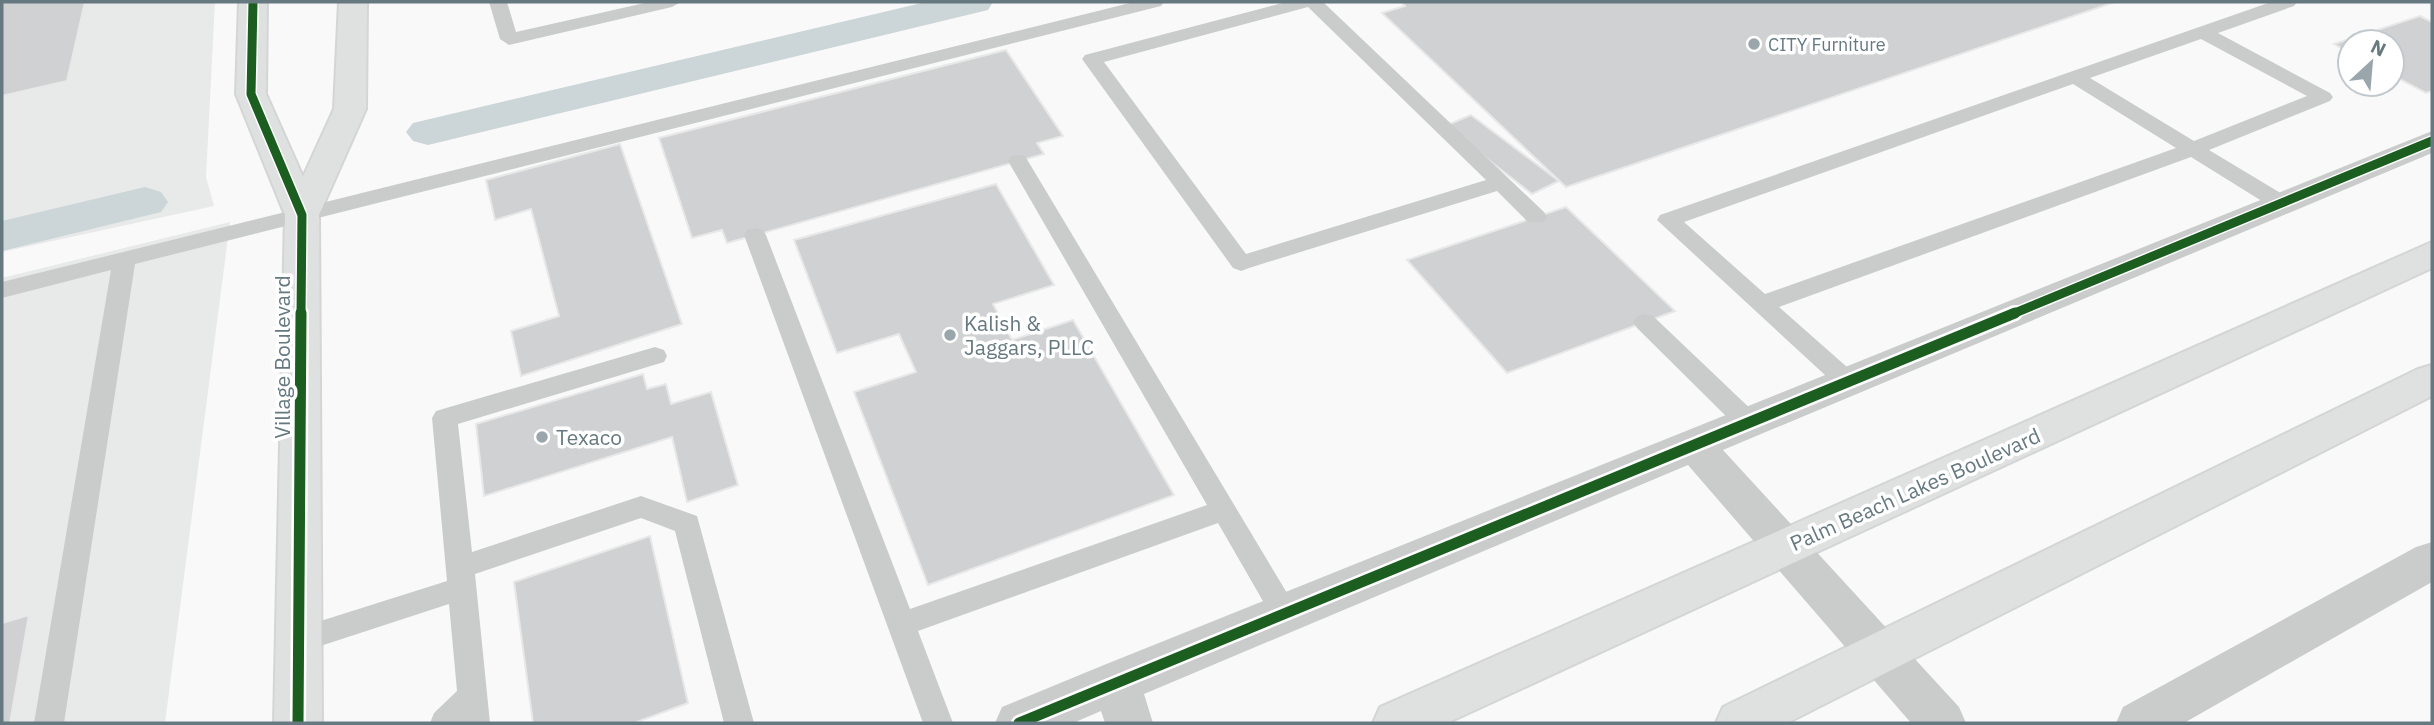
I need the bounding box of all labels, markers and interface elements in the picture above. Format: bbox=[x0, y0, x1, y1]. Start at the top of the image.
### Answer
north arrow bbox=[2336, 28, 2406, 98]
place label: CITY Furniture bbox=[1768, 33, 1886, 56]
text: N bbox=[2367, 34, 2390, 62]
marker: CITY Furniture bbox=[1746, 36, 1762, 52]
street label: Village Boulevard bbox=[268, 275, 296, 439]
place label: Kalish & Jaggars, PLLC bbox=[964, 309, 1094, 361]
marker: Kalish & Jaggars, PLLC bbox=[942, 327, 958, 343]
street label: Palm Beach Lakes Boulevard bbox=[1785, 421, 2045, 557]
place label: Texaco bbox=[556, 423, 622, 451]
marker: Texaco bbox=[534, 429, 550, 445]

